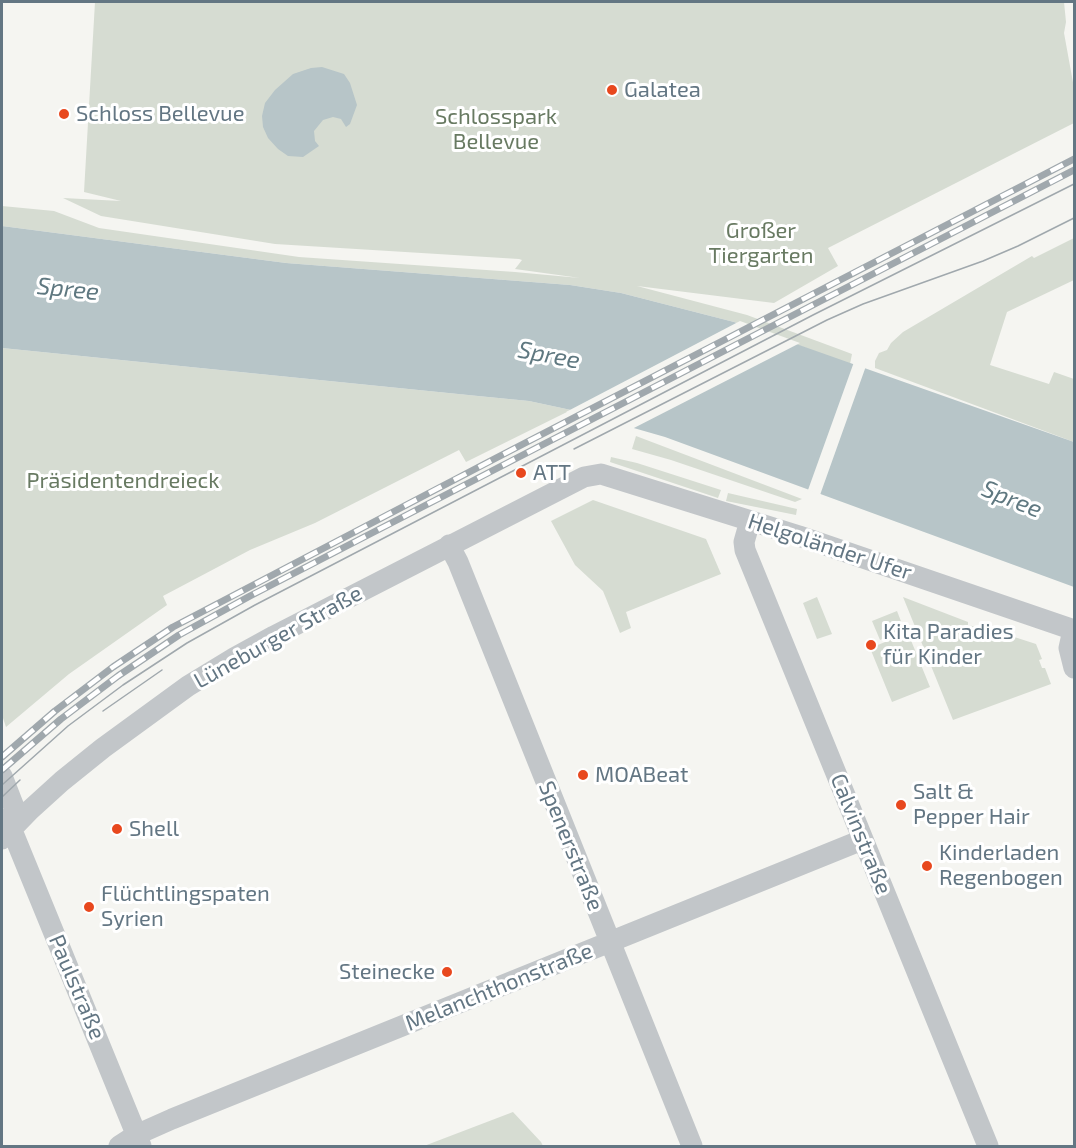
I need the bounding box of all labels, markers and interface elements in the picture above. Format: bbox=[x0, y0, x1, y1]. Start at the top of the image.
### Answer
place label: Galatea bbox=[624, 77, 701, 103]
marker: Galatea bbox=[605, 83, 619, 97]
place label: Schloss Bellevue bbox=[76, 101, 244, 127]
park label: Schlosspark Bellevue bbox=[435, 104, 557, 156]
marker: Schloss Bellevue bbox=[57, 107, 71, 121]
park label: Großer Tiergarten bbox=[709, 218, 813, 270]
water label: Spree bbox=[35, 271, 101, 307]
water label: Spree bbox=[516, 335, 582, 375]
place label: ATT bbox=[533, 460, 571, 486]
marker: ATT bbox=[514, 466, 528, 480]
park label: Präsidentendreieck bbox=[27, 468, 219, 494]
water label: Spree bbox=[978, 474, 1046, 524]
street label: Helgoländer Ufer bbox=[745, 508, 915, 586]
street label: Lüneburger Straße bbox=[189, 580, 367, 694]
place label: Kita Paradies für Kinder bbox=[883, 619, 1014, 670]
marker: Kita Paradies für Kinder bbox=[864, 638, 878, 652]
place label: MOABeat bbox=[595, 762, 688, 788]
marker: MOABeat bbox=[576, 768, 590, 782]
street label: Calvinstraße bbox=[825, 770, 897, 898]
street label: Spenerstraße bbox=[533, 777, 609, 915]
place label: Salt & Pepper Hair bbox=[913, 779, 1030, 830]
marker: Salt & Pepper Hair bbox=[894, 798, 908, 812]
place label: Shell bbox=[129, 816, 179, 842]
marker: Shell bbox=[110, 822, 124, 836]
place label: Kinderladen Regenbogen bbox=[939, 840, 1063, 891]
marker: Kinderladen Regenbogen bbox=[920, 859, 934, 873]
place label: Flüchtlingspaten Syrien bbox=[101, 881, 270, 932]
marker: Flüchtlingspaten Syrien bbox=[82, 900, 96, 914]
street label: Paulstraße bbox=[43, 931, 111, 1043]
street label: Melanchthonstraße bbox=[402, 937, 596, 1037]
place label: Steinecke bbox=[339, 959, 435, 985]
marker: Steinecke bbox=[440, 965, 454, 979]

